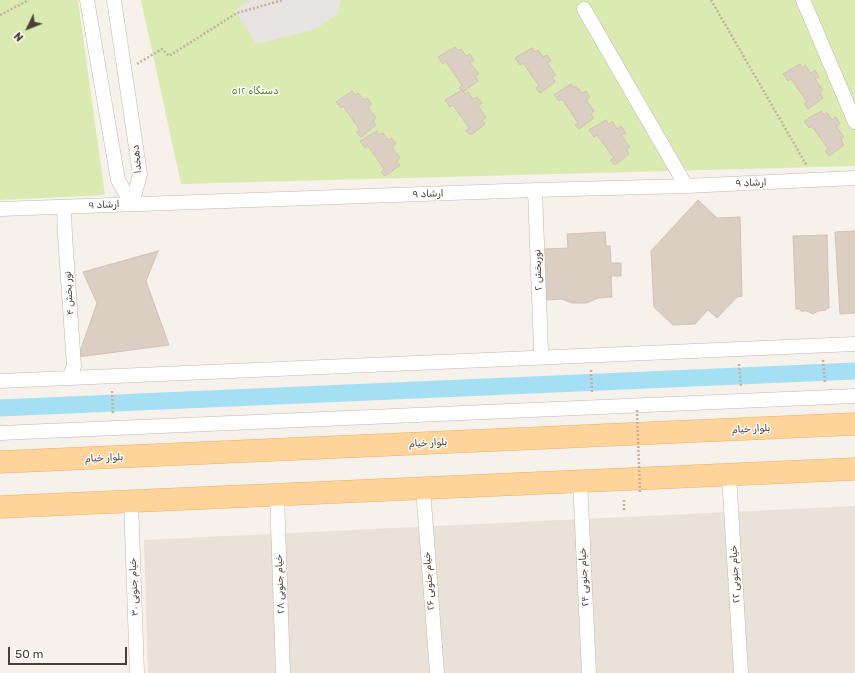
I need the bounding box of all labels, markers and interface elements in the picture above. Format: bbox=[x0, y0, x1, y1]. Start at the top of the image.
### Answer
north arrow bbox=[8, 8, 48, 48]
text: N bbox=[11, 29, 26, 44]
park label: ۵۱۲ دستگاه bbox=[232, 85, 278, 97]
street label: دهخدا bbox=[130, 144, 144, 174]
street label: ارشاد ۹ bbox=[735, 176, 767, 190]
street label: ارشاد ۹ bbox=[412, 187, 444, 201]
street label: ارشاد ۹ bbox=[88, 198, 120, 212]
street label: نوربخش ۲ bbox=[531, 249, 545, 291]
street label: نور بخش ۴ bbox=[61, 271, 77, 315]
street label: بلوار خیام bbox=[732, 422, 770, 436]
street label: بلوار خیام bbox=[409, 436, 447, 450]
street label: بلوار خیام bbox=[85, 451, 123, 465]
street label: خیام جنوبی ۲۲ bbox=[727, 545, 743, 603]
street label: خیام جنوبی ۲۴ bbox=[576, 547, 592, 607]
street label: خیام جنوبی ۲۶ bbox=[421, 551, 437, 611]
street label: خیام جنوبی ۲۸ bbox=[273, 554, 287, 614]
street label: خیام جنوبی ۳۰ bbox=[127, 558, 141, 616]
scale bar bbox=[10, 639, 129, 665]
text: 50 m bbox=[15, 647, 43, 661]

